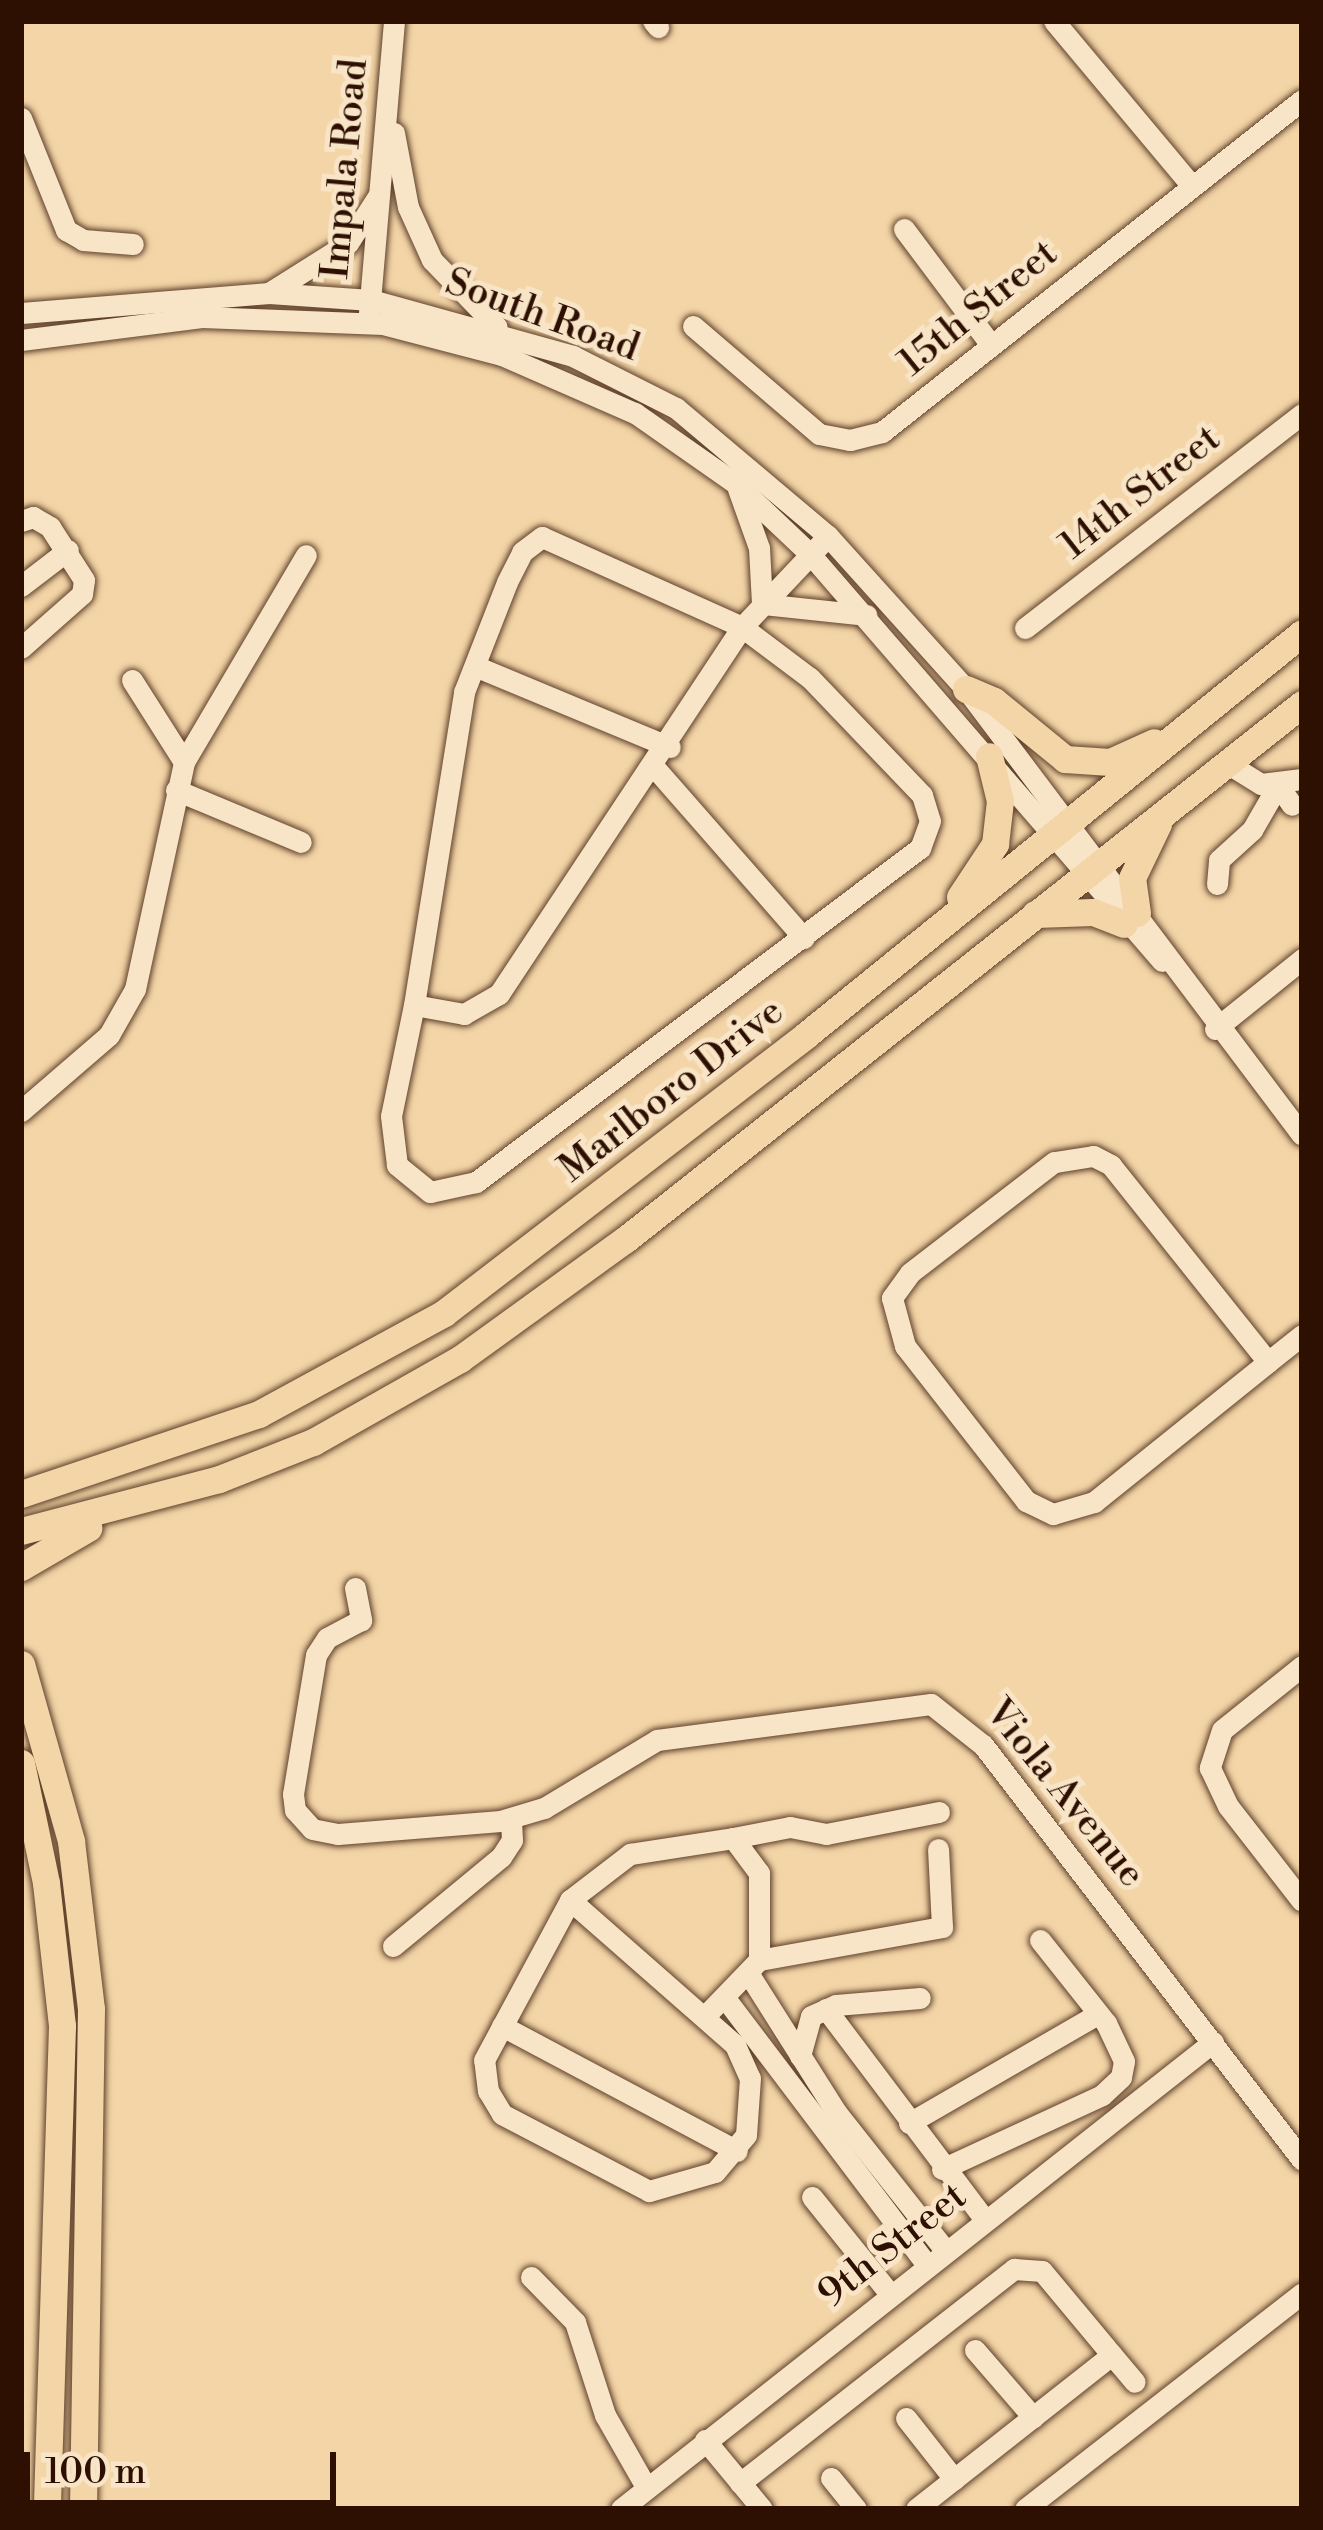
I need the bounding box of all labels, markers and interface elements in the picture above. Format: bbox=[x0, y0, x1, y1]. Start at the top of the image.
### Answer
street label: Impala Road bbox=[313, 57, 379, 281]
street label: 15th Street bbox=[891, 231, 1067, 387]
street label: South Road bbox=[439, 259, 645, 373]
street label: 14th Street bbox=[1052, 416, 1230, 570]
street label: Marlboro Drive bbox=[551, 989, 793, 1193]
street label: Viola Avenue bbox=[974, 1691, 1154, 1897]
street label: 9th Street bbox=[810, 2174, 976, 2318]
scale bar bbox=[30, 2428, 342, 2502]
text: 100 m bbox=[45, 2450, 146, 2495]

